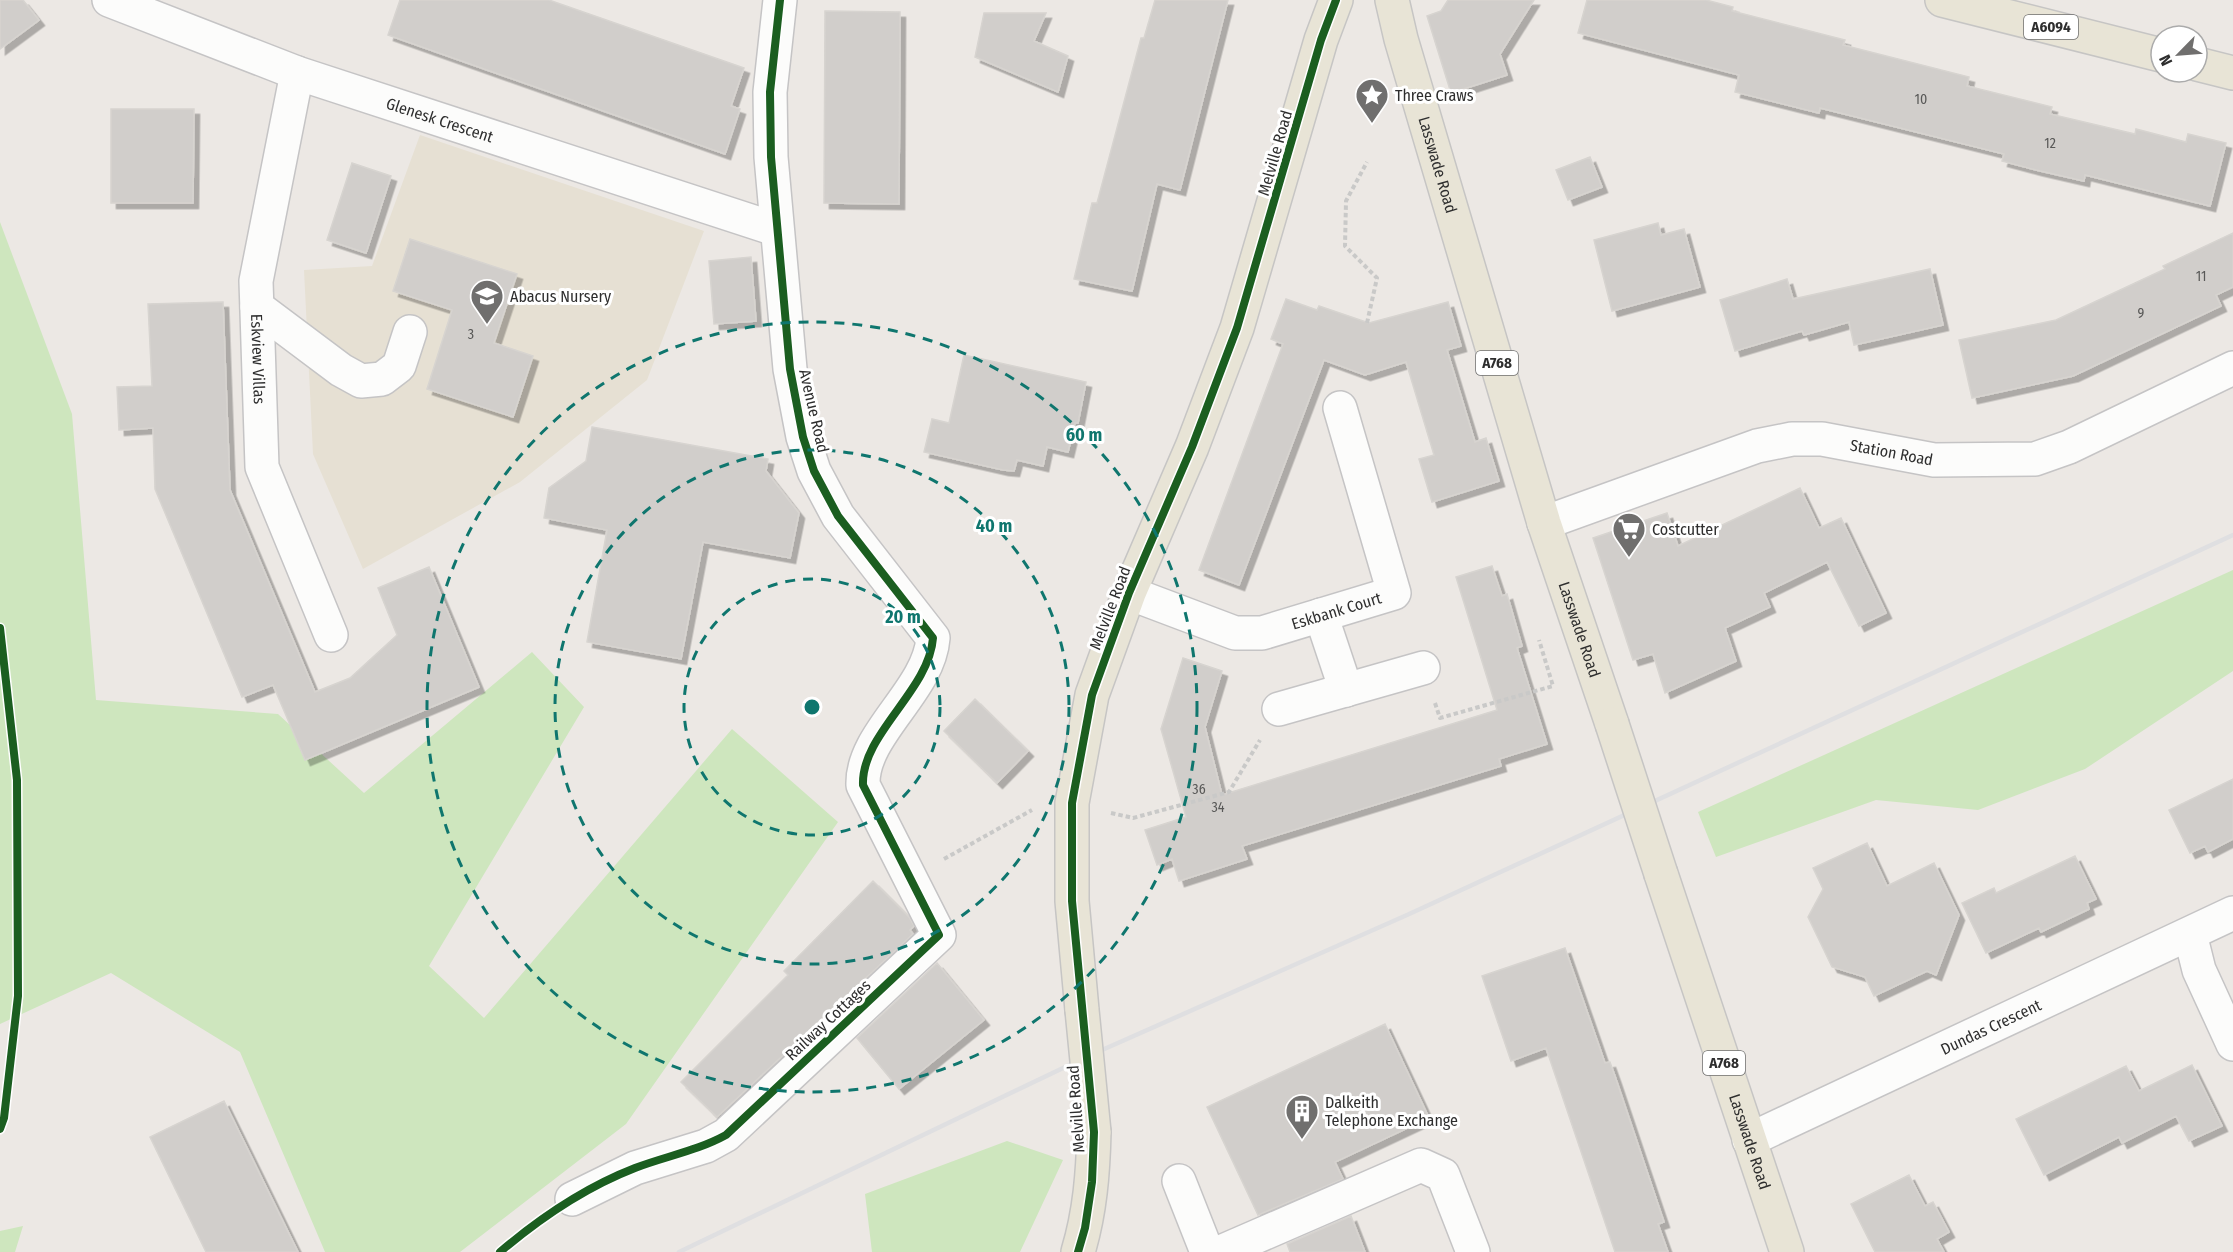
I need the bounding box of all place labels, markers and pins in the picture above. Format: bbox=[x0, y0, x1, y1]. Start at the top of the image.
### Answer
place icon: Three Craws bbox=[1354, 77, 1390, 124]
place label: Three Craws bbox=[1395, 86, 1474, 105]
school or university icon: Abacus Nursery bbox=[469, 278, 505, 325]
place label: Abacus Nursery bbox=[510, 287, 612, 306]
supermarket icon: Costcutter bbox=[1611, 511, 1647, 558]
place label: Costcutter bbox=[1652, 520, 1719, 539]
centre of rings bbox=[802, 697, 822, 717]
building icon: Dalkeith Telephone Exchange bbox=[1284, 1093, 1320, 1140]
place label: Dalkeith Telephone Exchange bbox=[1325, 1093, 1458, 1130]

